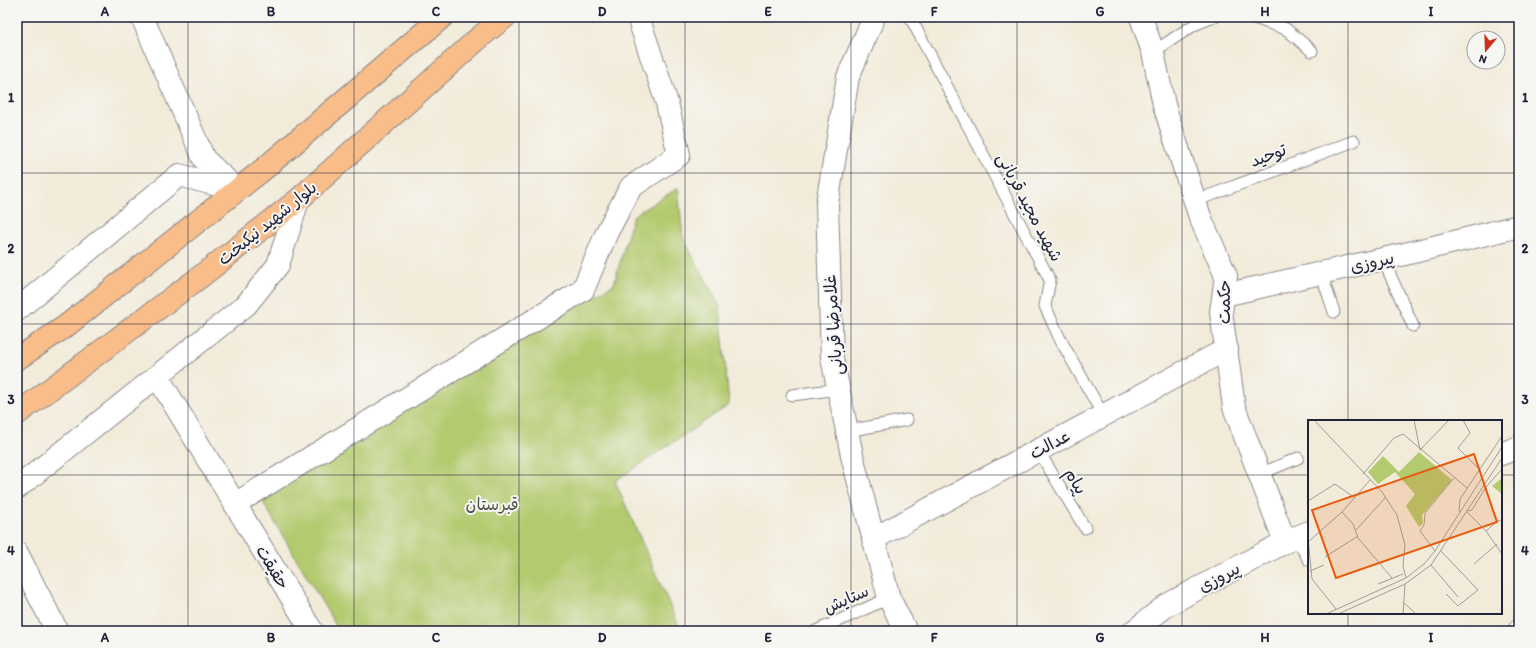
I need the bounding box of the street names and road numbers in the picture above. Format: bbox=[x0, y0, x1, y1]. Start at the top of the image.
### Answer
street label: توحید bbox=[1247, 139, 1290, 172]
street label: شهید مجید قربانی bbox=[992, 149, 1067, 265]
street label: بلوار شهید نیکبخت bbox=[213, 177, 321, 270]
street label: پیروزی bbox=[1348, 247, 1396, 279]
street label: غلامرضا قربانی bbox=[820, 274, 847, 376]
street label: حکمت bbox=[1214, 280, 1234, 324]
street label: عدالت bbox=[1026, 425, 1074, 463]
street label: پیام bbox=[1058, 464, 1092, 499]
street label: حقیقت bbox=[252, 541, 294, 593]
street label: پیروزی bbox=[1195, 558, 1244, 598]
street label: ستایش bbox=[820, 580, 872, 618]

